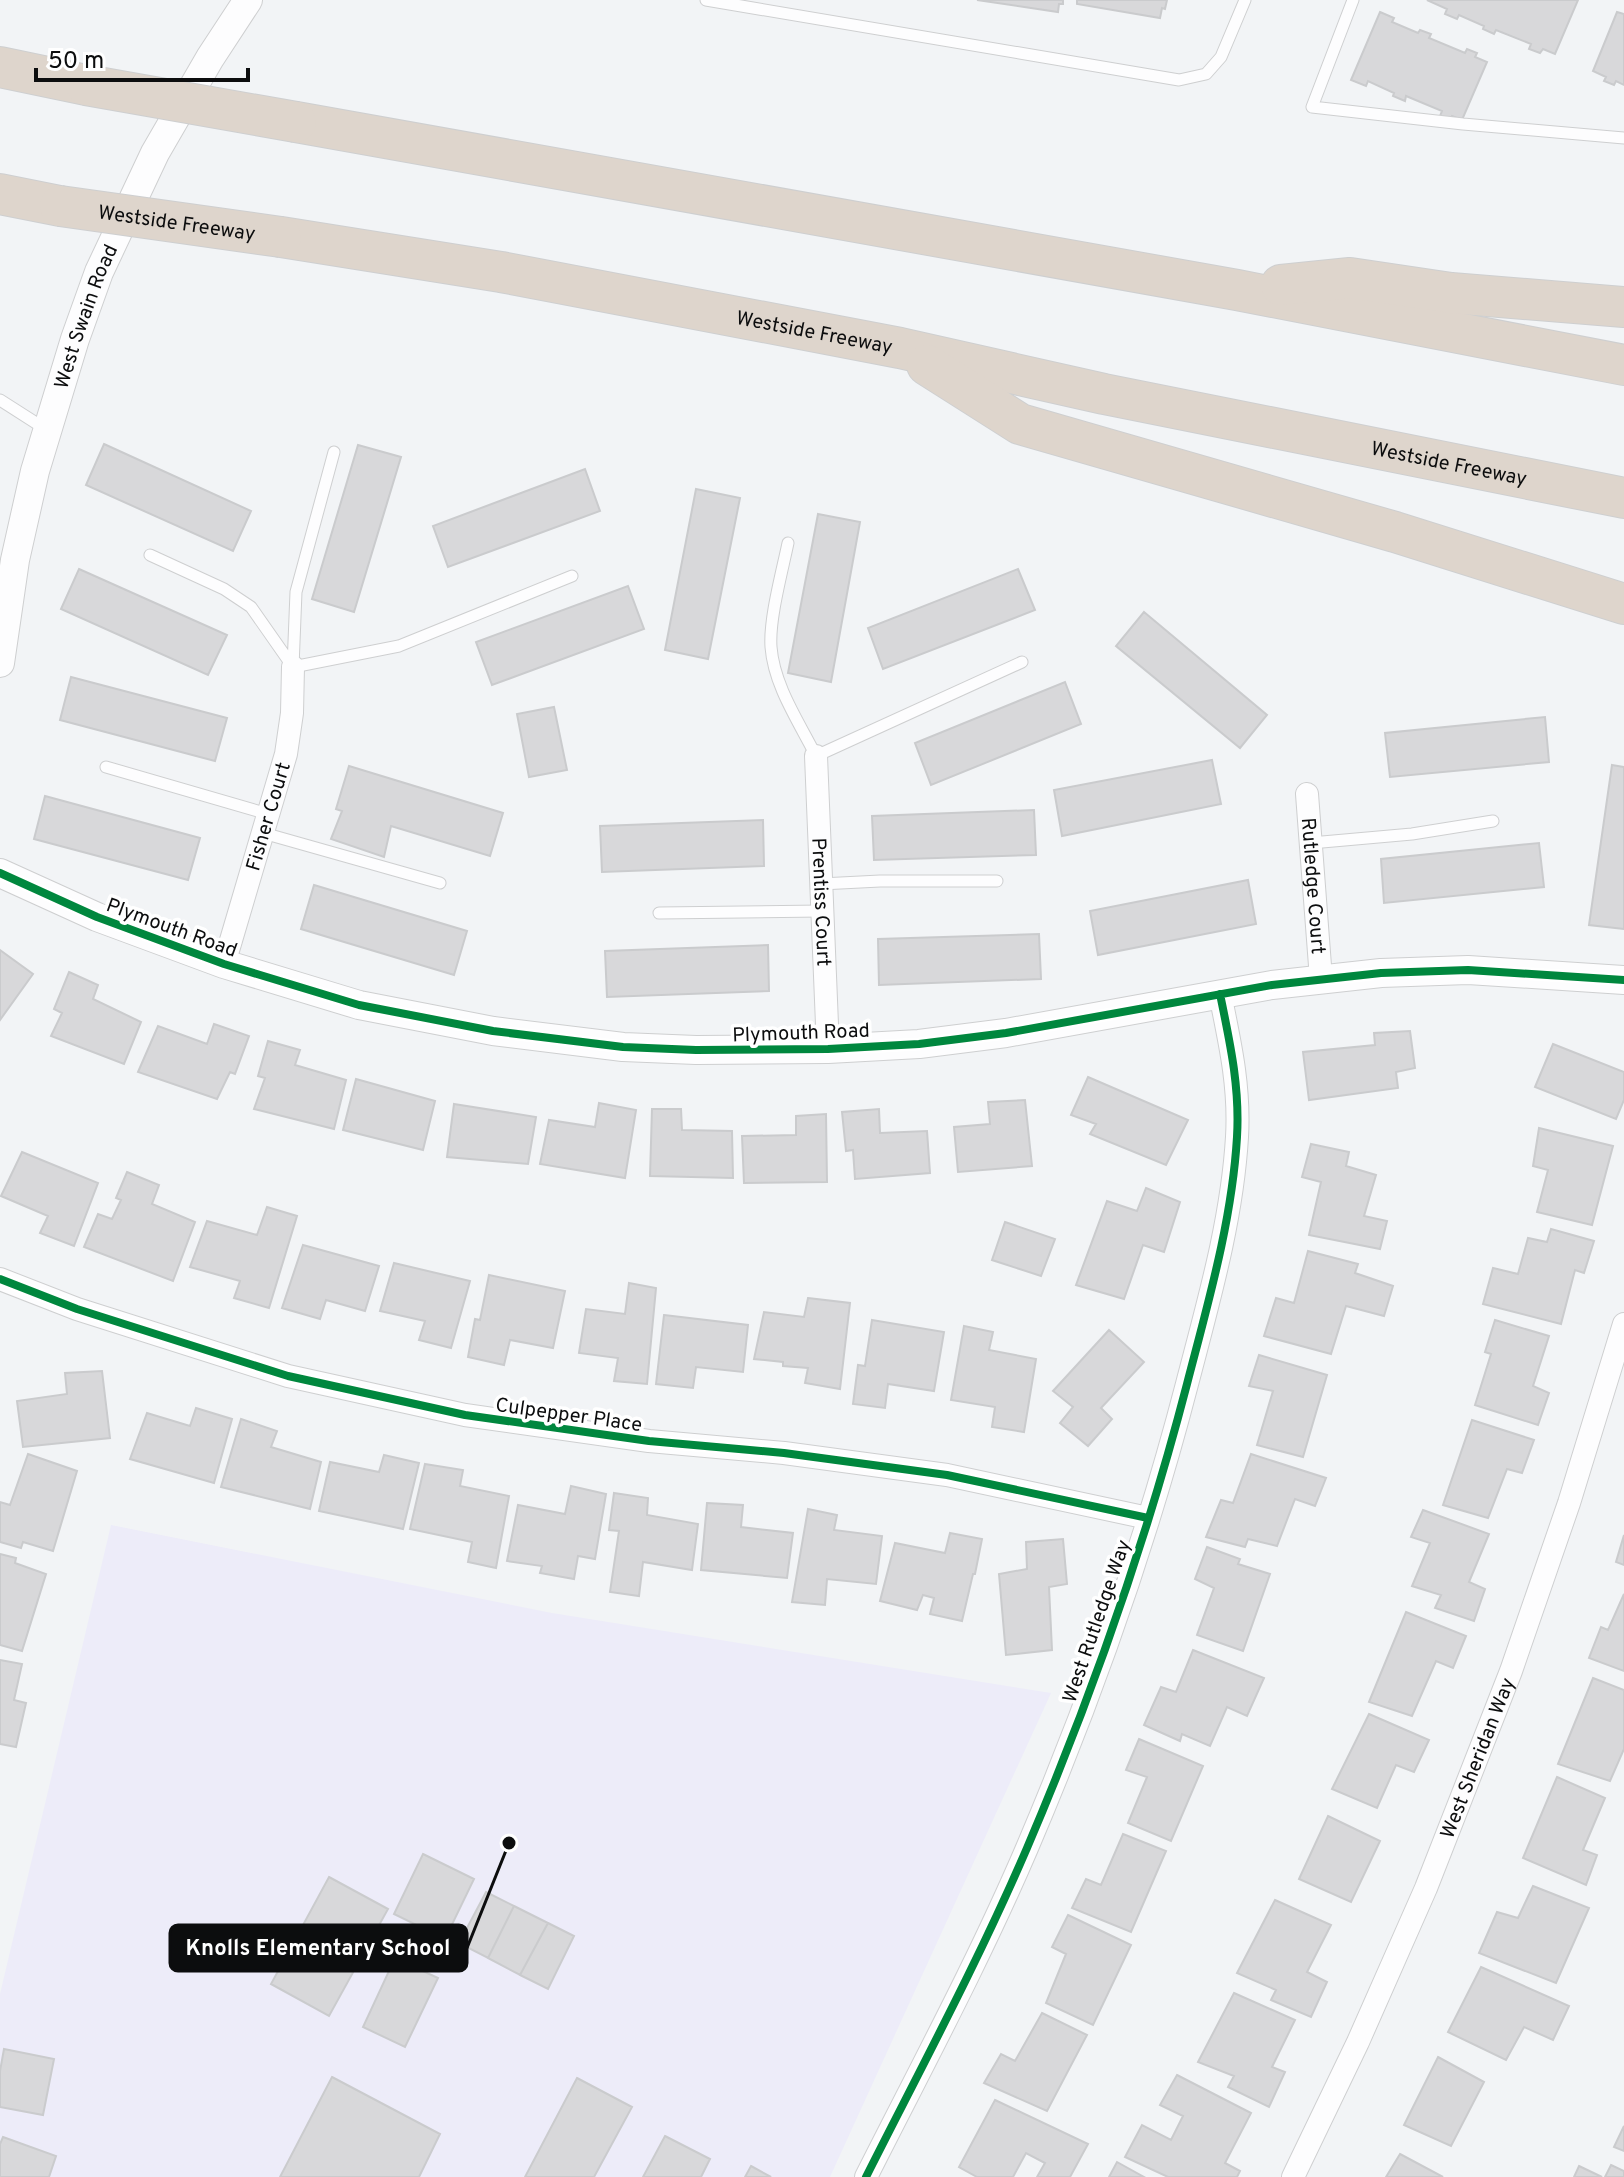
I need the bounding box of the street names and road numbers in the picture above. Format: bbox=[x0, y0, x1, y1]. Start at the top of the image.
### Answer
street label: Westside Freeway bbox=[96, 200, 257, 248]
street label: West Swain Road bbox=[50, 241, 125, 392]
street label: Westside Freeway bbox=[734, 306, 895, 361]
street label: Westside Freeway bbox=[1368, 437, 1529, 493]
street label: Fisher Court bbox=[241, 759, 298, 874]
street label: Rutledge Court bbox=[1294, 817, 1330, 955]
street label: Prentiss Court bbox=[804, 837, 836, 967]
street label: Plymouth Road bbox=[102, 893, 240, 965]
street label: Plymouth Road bbox=[732, 1019, 870, 1049]
street label: Culpepper Place bbox=[494, 1393, 644, 1439]
street label: West Rutledge Way bbox=[1058, 1537, 1138, 1707]
street label: West Sheridan Way bbox=[1436, 1674, 1522, 1843]

